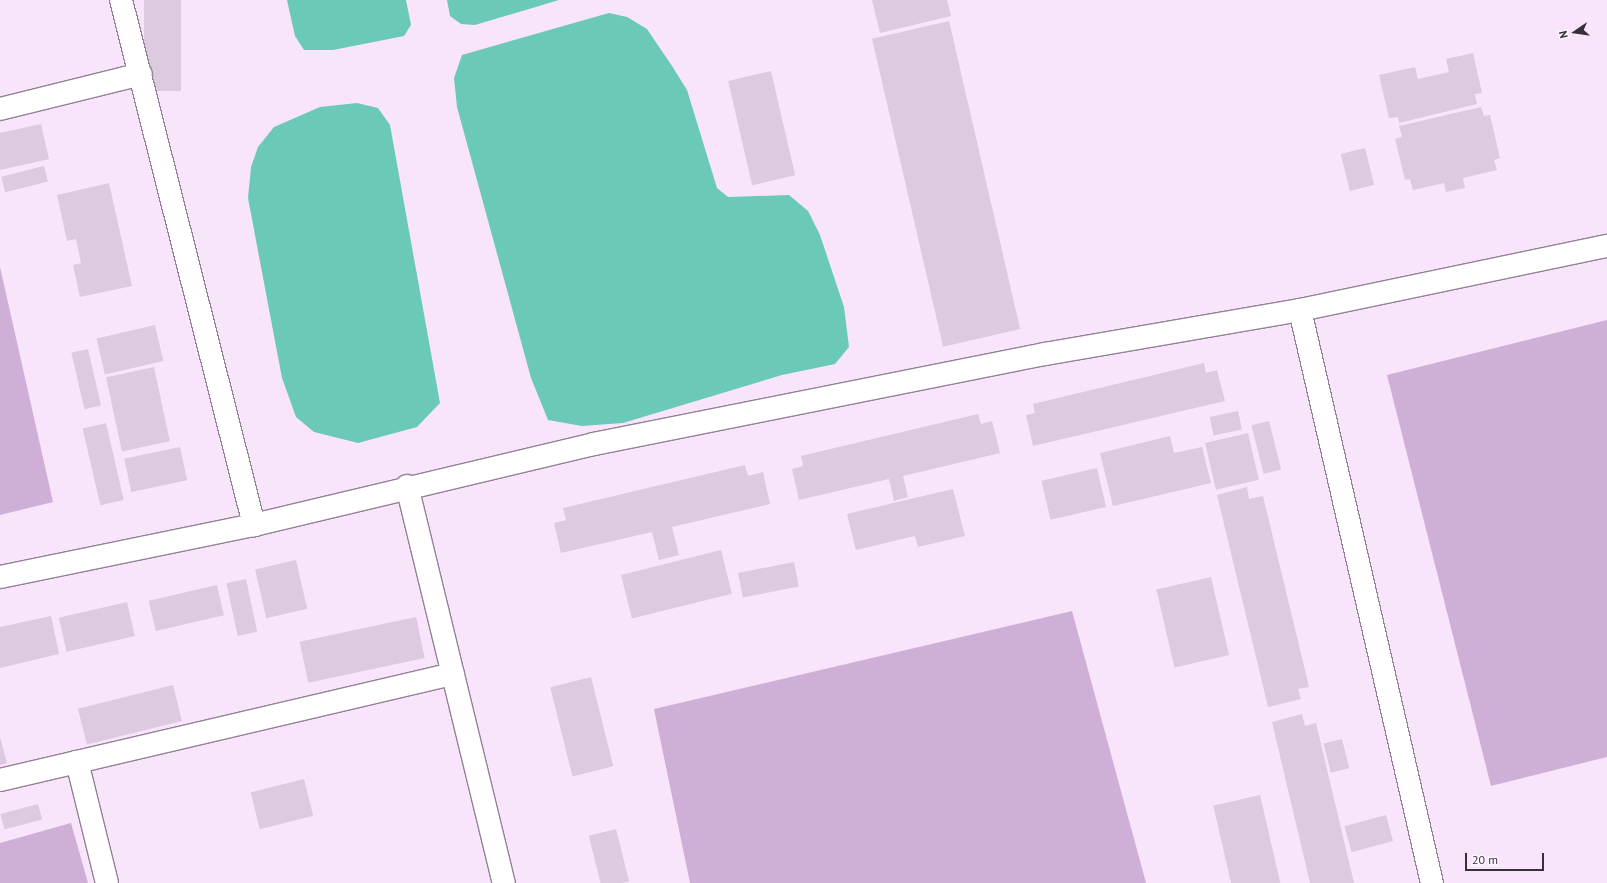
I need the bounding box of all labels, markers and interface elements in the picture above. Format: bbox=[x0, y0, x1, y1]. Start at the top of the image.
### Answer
north arrow bbox=[1555, 12, 1595, 52]
text: N bbox=[1556, 30, 1571, 40]
scale bar bbox=[1467, 845, 1546, 871]
text: 20 m bbox=[1472, 852, 1498, 867]

